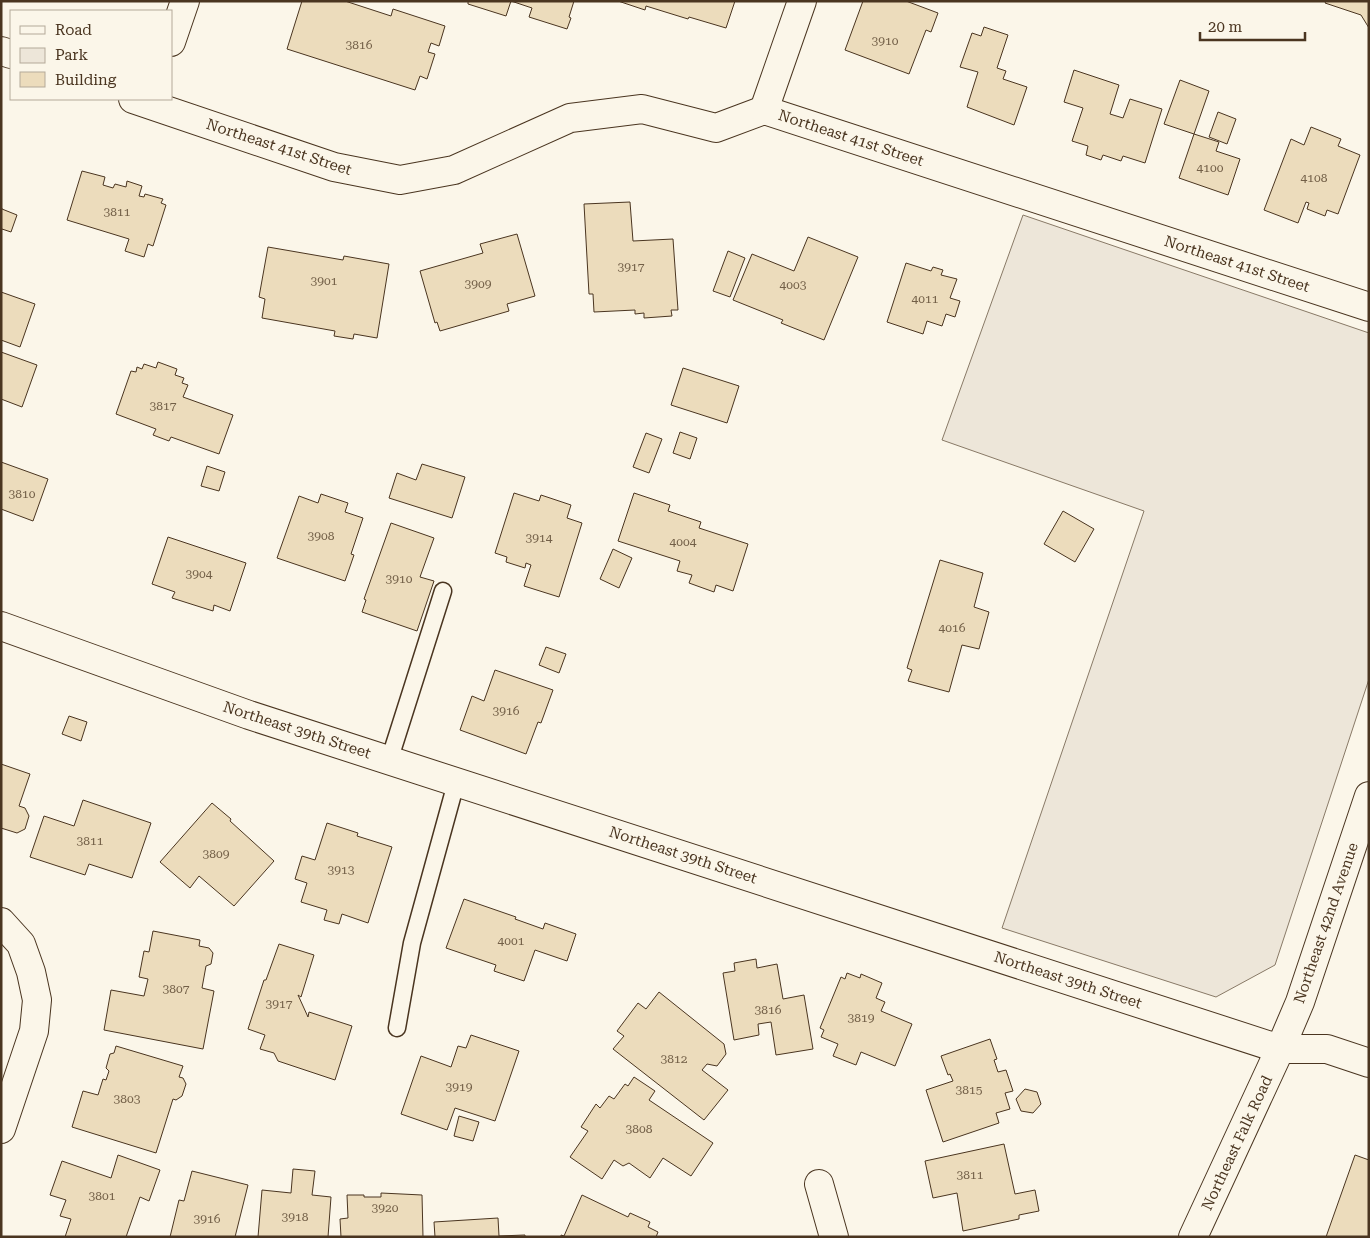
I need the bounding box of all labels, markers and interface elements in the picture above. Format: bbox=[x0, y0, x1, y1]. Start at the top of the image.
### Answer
legend bbox=[10, 10, 172, 100]
scale bar bbox=[1200, 10, 1305, 42]
text: 20 m bbox=[1208, 18, 1243, 36]
text: Road bbox=[55, 21, 92, 39]
house number: 3910 bbox=[872, 34, 899, 48]
house number: 3816 bbox=[346, 38, 373, 52]
text: Park bbox=[55, 46, 89, 64]
text: Building bbox=[55, 71, 117, 89]
street label: Northeast 41st Street bbox=[776, 106, 926, 170]
street label: Northeast 41st Street bbox=[204, 115, 354, 179]
house number: 4100 bbox=[1197, 161, 1224, 175]
house number: 4108 bbox=[1301, 171, 1328, 185]
house number: 3811 bbox=[104, 205, 131, 219]
street label: Northeast 41st Street bbox=[1162, 232, 1312, 296]
house number: 3917 bbox=[618, 260, 645, 274]
house number: 3901 bbox=[311, 274, 338, 288]
house number: 3909 bbox=[465, 277, 492, 291]
house number: 4003 bbox=[780, 278, 807, 292]
house number: 4011 bbox=[912, 292, 939, 306]
house number: 3817 bbox=[150, 399, 177, 413]
house number: 3810 bbox=[9, 487, 36, 501]
house number: 3908 bbox=[308, 529, 335, 543]
house number: 3914 bbox=[526, 531, 553, 545]
house number: 4004 bbox=[670, 535, 697, 549]
house number: 3904 bbox=[186, 567, 213, 581]
house number: 3910 bbox=[386, 572, 413, 586]
house number: 4016 bbox=[939, 621, 966, 635]
street label: Northeast 39th Street bbox=[221, 698, 374, 763]
house number: 3916 bbox=[493, 704, 520, 718]
street label: Northeast 39th Street bbox=[607, 823, 760, 888]
house number: 3811 bbox=[77, 834, 104, 848]
street label: Northeast 42nd Avenue bbox=[1290, 840, 1362, 1006]
house number: 3809 bbox=[203, 847, 230, 861]
house number: 3913 bbox=[328, 863, 355, 877]
house number: 4001 bbox=[498, 934, 525, 948]
street label: Northeast 39th Street bbox=[992, 948, 1145, 1013]
house number: 3807 bbox=[163, 982, 190, 996]
house number: 3917 bbox=[266, 997, 293, 1011]
house number: 3816 bbox=[755, 1003, 782, 1017]
house number: 3819 bbox=[848, 1011, 875, 1025]
house number: 3812 bbox=[661, 1052, 688, 1066]
street label: Northeast Falk Road bbox=[1198, 1072, 1276, 1213]
house number: 3919 bbox=[446, 1080, 473, 1094]
house number: 3815 bbox=[956, 1083, 983, 1097]
house number: 3803 bbox=[114, 1092, 141, 1106]
house number: 3808 bbox=[626, 1122, 653, 1136]
house number: 3811 bbox=[957, 1168, 984, 1182]
house number: 3801 bbox=[89, 1189, 116, 1203]
house number: 3920 bbox=[372, 1201, 399, 1215]
house number: 3918 bbox=[282, 1210, 309, 1224]
house number: 3916 bbox=[194, 1212, 221, 1226]

